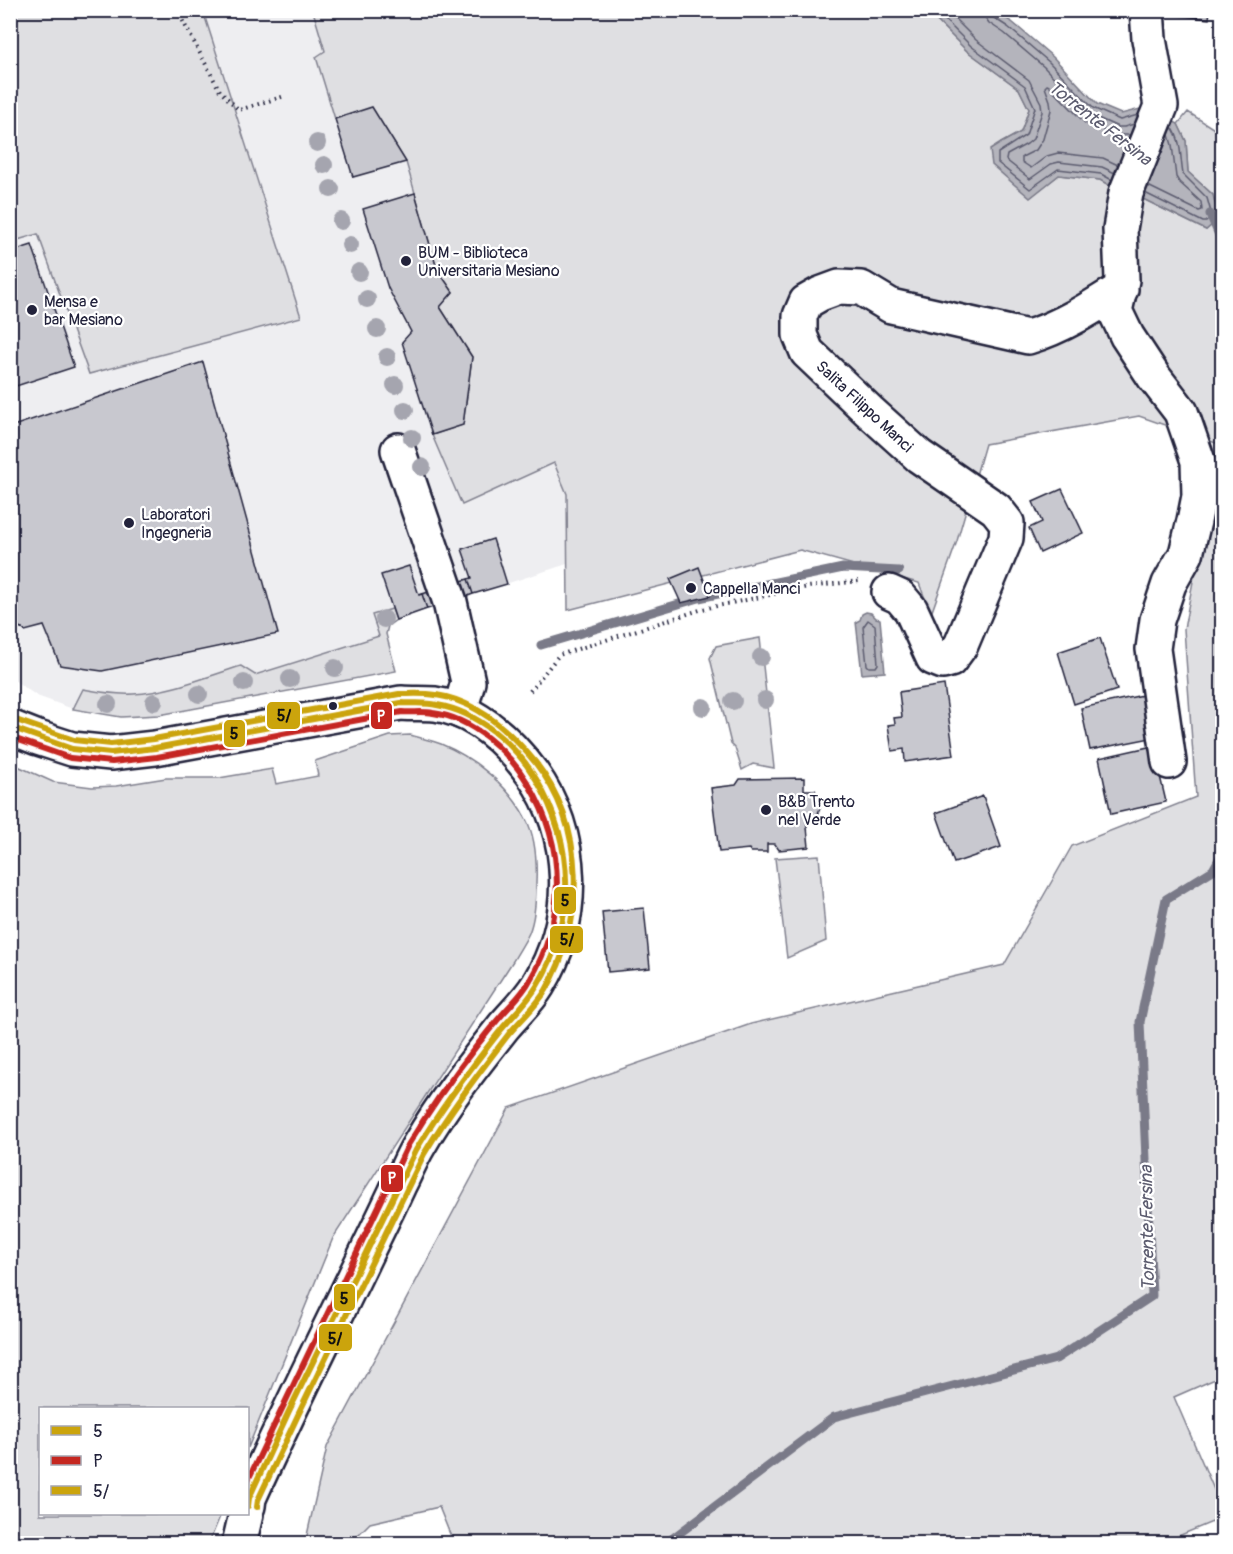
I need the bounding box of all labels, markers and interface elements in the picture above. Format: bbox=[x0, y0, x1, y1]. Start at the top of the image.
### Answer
water label: Torrente Fersina bbox=[1043, 76, 1157, 172]
place label: BUM - Biblioteca Universitaria Mesiano bbox=[418, 243, 560, 281]
marker: BUM - Biblioteca Universitaria Mesiano bbox=[399, 254, 413, 268]
place label: Mensa e bar Mesiano bbox=[44, 292, 123, 330]
marker: Mensa e bar Mesiano bbox=[25, 303, 39, 317]
street label: Salita Filippo Manci bbox=[812, 357, 917, 457]
place label: Laboratori Ingegneria bbox=[141, 505, 212, 543]
marker: Laboratori Ingegneria bbox=[122, 516, 136, 530]
place label: Cappella Manci bbox=[703, 579, 800, 599]
marker: Cappella Manci bbox=[684, 581, 698, 595]
unlabelled marker bbox=[327, 700, 339, 712]
line badge: 5/ bbox=[266, 701, 301, 730]
line badge: P bbox=[370, 701, 393, 730]
text: 5/ bbox=[277, 706, 291, 726]
text: P bbox=[377, 707, 386, 727]
line badge: 5 bbox=[223, 719, 246, 748]
text: 5 bbox=[230, 724, 239, 744]
place label: B&B Trento nel Verde bbox=[778, 792, 855, 830]
marker: B&B Trento nel Verde bbox=[759, 803, 773, 817]
line badge: 5 bbox=[553, 886, 577, 915]
text: 5 bbox=[561, 891, 570, 911]
line badge: 5/ bbox=[549, 925, 584, 954]
text: 5/ bbox=[560, 930, 574, 950]
line badge: P bbox=[380, 1164, 404, 1193]
water label: Torrente Fersina bbox=[1135, 1164, 1160, 1291]
text: P bbox=[388, 1169, 397, 1189]
line badge: 5 bbox=[333, 1283, 356, 1312]
text: 5 bbox=[340, 1289, 349, 1309]
line badge: 5/ bbox=[318, 1323, 353, 1352]
text: 5/ bbox=[328, 1329, 342, 1349]
legend bbox=[39, 1407, 249, 1515]
text: 5 bbox=[93, 1420, 103, 1443]
text: P bbox=[93, 1450, 103, 1473]
text: 5/ bbox=[93, 1480, 109, 1503]

